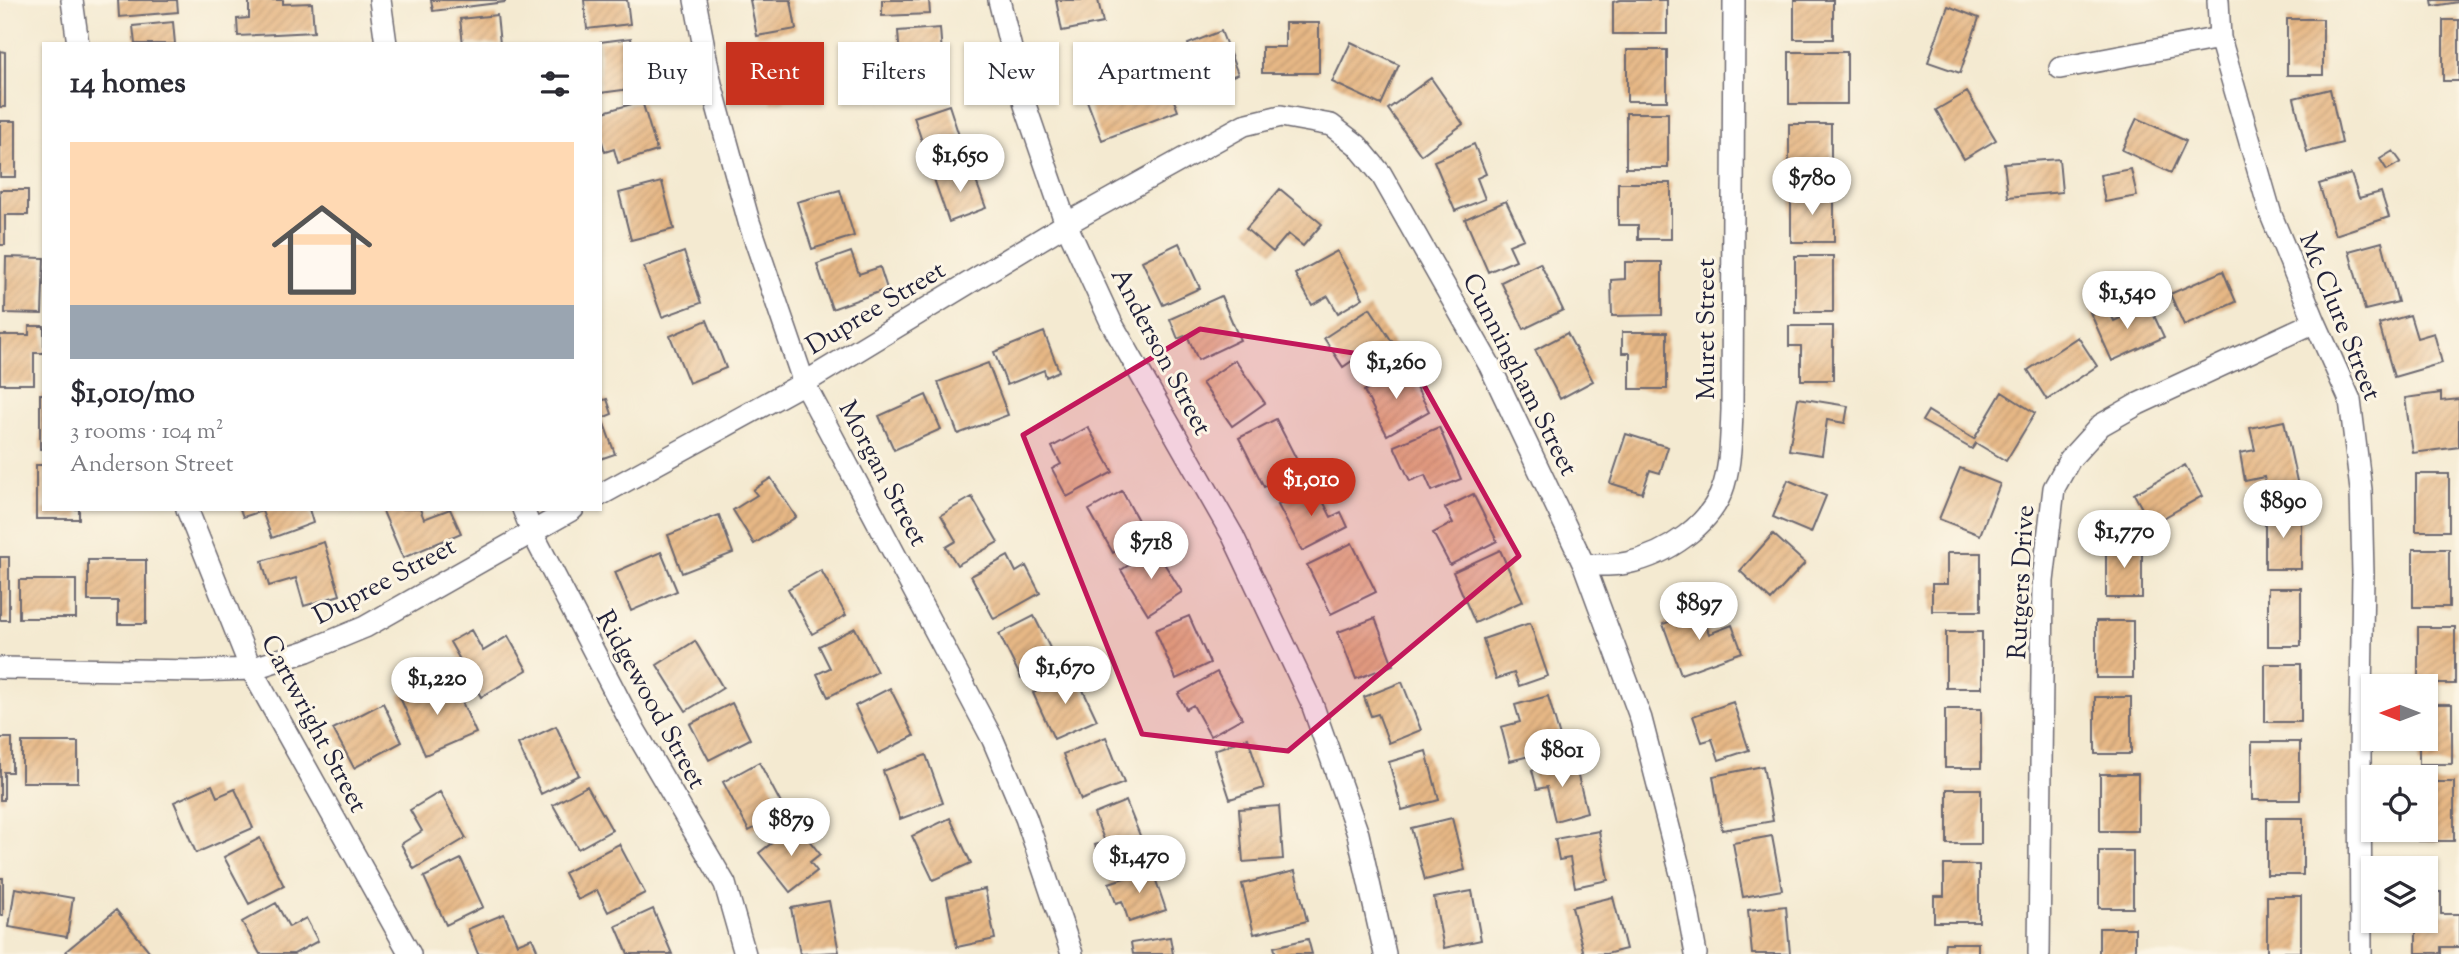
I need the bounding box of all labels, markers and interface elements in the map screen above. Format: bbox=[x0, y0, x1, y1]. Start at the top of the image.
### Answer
chip: Buy bbox=[623, 42, 712, 105]
chip: Rent bbox=[726, 42, 824, 105]
chip: Filters bbox=[838, 42, 950, 105]
chip: New bbox=[964, 42, 1059, 105]
chip: Apartment bbox=[1073, 42, 1235, 105]
text: 14 homes bbox=[70, 63, 186, 106]
icon: filters bbox=[536, 65, 574, 103]
pin: $1,650 bbox=[903, 134, 1017, 194]
text: $1,650 bbox=[932, 140, 988, 173]
pin: $780 bbox=[1771, 158, 1853, 217]
text: $780 bbox=[1788, 163, 1836, 196]
icon: home bbox=[259, 187, 385, 313]
street label: Mc Clure Street bbox=[2288, 227, 2389, 407]
street label: Dupree Street bbox=[800, 253, 953, 365]
street label: Muret Street bbox=[1689, 258, 1726, 400]
street label: Anderson Street bbox=[1100, 262, 1220, 443]
street label: Cunningham Street bbox=[1452, 267, 1586, 483]
pin: $1,540 bbox=[2070, 272, 2184, 331]
text: $1,540 bbox=[2098, 277, 2156, 310]
pin: $1,260 bbox=[1339, 342, 1453, 401]
text: $1,260 bbox=[1366, 347, 1426, 380]
text: $1,010/mo bbox=[70, 373, 195, 416]
street label: Morgan Street bbox=[828, 395, 936, 554]
text: 3 rooms · 104 m² bbox=[70, 416, 224, 449]
text: Anderson Street bbox=[70, 449, 234, 482]
pin: $1,010 bbox=[1254, 458, 1368, 518]
text: $1,010 bbox=[1283, 464, 1339, 497]
pin: $890 bbox=[2242, 480, 2324, 540]
text: $890 bbox=[2259, 486, 2307, 519]
street label: Rutgers Drive bbox=[2000, 504, 2045, 660]
pin: $1,770 bbox=[2067, 510, 2181, 570]
text: $1,770 bbox=[2094, 516, 2154, 549]
pin: $718 bbox=[1110, 522, 1192, 581]
text: $718 bbox=[1129, 527, 1173, 560]
street label: Dupree Street bbox=[307, 529, 463, 635]
pin: $897 bbox=[1658, 582, 1740, 642]
text: $897 bbox=[1676, 588, 1722, 621]
street label: Ridgewood Street bbox=[585, 604, 714, 796]
street label: Cartwright Street bbox=[250, 629, 375, 820]
pin: $1,670 bbox=[1008, 646, 1122, 706]
text: $1,670 bbox=[1035, 652, 1095, 685]
pin: $1,220 bbox=[380, 658, 494, 717]
text: $1,220 bbox=[407, 663, 467, 696]
north arrow bbox=[2361, 674, 2438, 751]
map controls bbox=[2361, 674, 2438, 933]
pin: $801 bbox=[1521, 730, 1603, 789]
text: $801 bbox=[1540, 735, 1584, 768]
button: locate bbox=[2361, 765, 2438, 842]
pin: $879 bbox=[750, 798, 832, 858]
text: $879 bbox=[768, 804, 814, 837]
pin: $1,470 bbox=[1082, 836, 1196, 895]
text: $1,470 bbox=[1109, 841, 1169, 874]
button: layers bbox=[2361, 856, 2438, 933]

